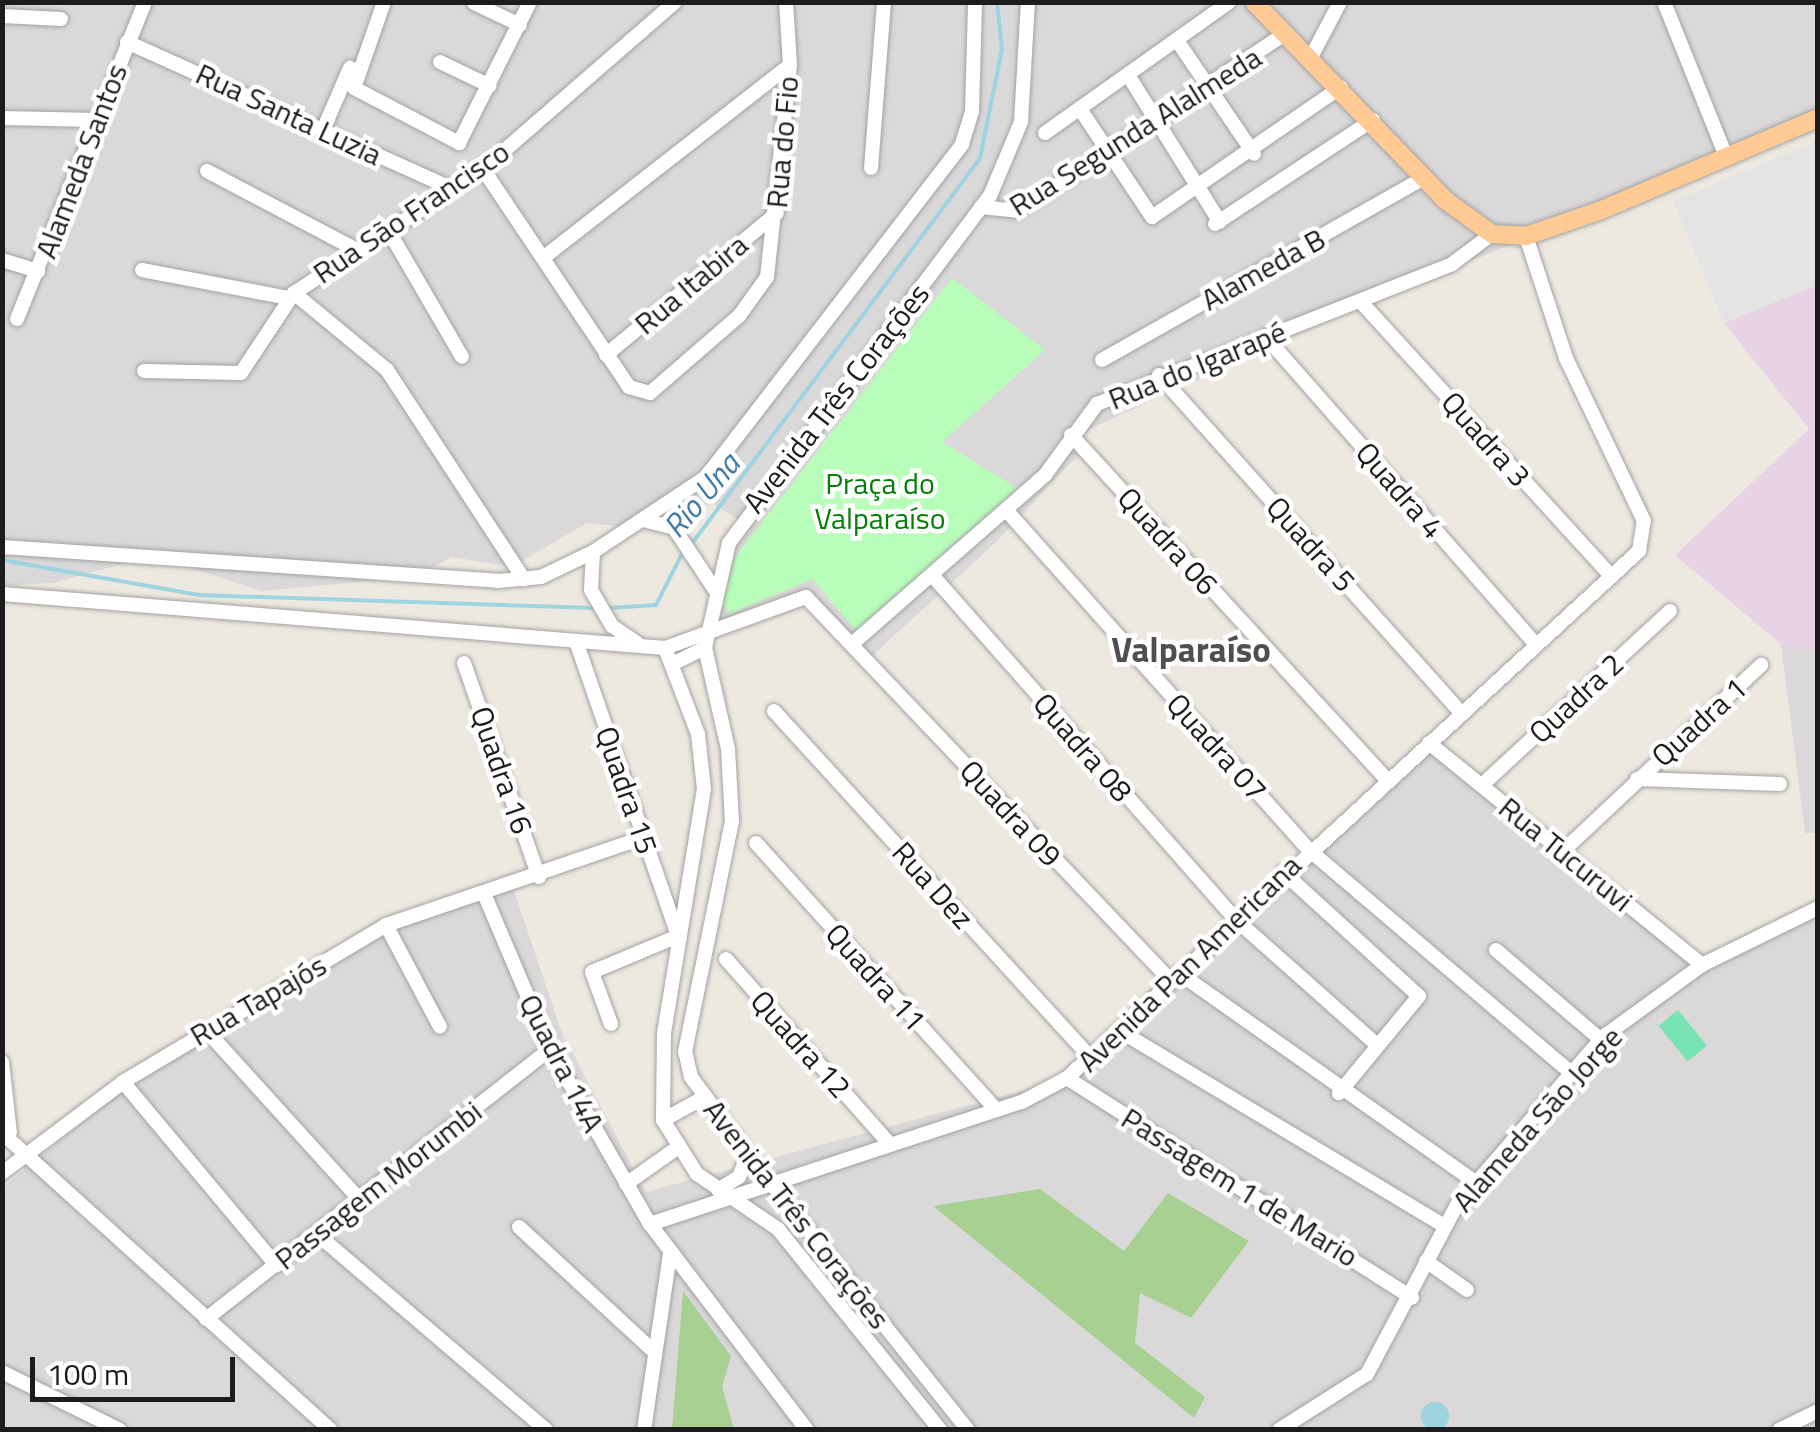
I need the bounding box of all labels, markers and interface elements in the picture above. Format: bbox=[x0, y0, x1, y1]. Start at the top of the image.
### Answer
street label: Rua Segunda Alalmeda bbox=[1002, 39, 1268, 223]
street label: Rua Santa Luzia bbox=[190, 55, 388, 173]
street label: Alameda Santos bbox=[27, 59, 135, 263]
street label: Rua do Fio bbox=[758, 74, 806, 210]
street label: Rua São Francisco bbox=[306, 133, 516, 291]
street label: Alameda B bbox=[1195, 220, 1331, 318]
street label: Rua Itabira bbox=[627, 226, 755, 342]
street label: Avenida Três Corações bbox=[735, 276, 937, 520]
street label: Rua do Igarapé bbox=[1103, 313, 1291, 417]
street label: Quadra 3 bbox=[1434, 384, 1538, 494]
street label: Quadra 4 bbox=[1349, 435, 1451, 545]
water label: Rio Una bbox=[655, 445, 747, 545]
park label: Praça do Valparaíso bbox=[814, 465, 946, 536]
street label: Quadra 06 bbox=[1110, 480, 1226, 602]
street label: Quadra 5 bbox=[1259, 489, 1363, 599]
district label: Valparaíso bbox=[1111, 628, 1271, 670]
street label: Quadra 2 bbox=[1522, 645, 1630, 751]
street label: Quadra 1 bbox=[1644, 670, 1754, 774]
street label: Quadra 08 bbox=[1026, 685, 1140, 809]
street label: Quadra 07 bbox=[1159, 686, 1275, 808]
street label: Quadra 16 bbox=[463, 702, 541, 838]
street label: Quadra 15 bbox=[588, 722, 666, 858]
street label: Quadra 09 bbox=[953, 752, 1069, 874]
street label: Rua Tucuruvi bbox=[1492, 789, 1640, 919]
street label: Rua Dez bbox=[885, 834, 981, 936]
street label: Avenida Pan Americana bbox=[1070, 847, 1308, 1079]
street label: Quadra 11 bbox=[818, 916, 934, 1038]
street label: Rua Tapajós bbox=[183, 947, 333, 1053]
street label: Quadra 12 bbox=[743, 983, 859, 1105]
street label: Quadra 14A bbox=[512, 988, 612, 1138]
street label: Alameda São Jorge bbox=[1445, 1019, 1629, 1219]
street label: Avenida Três Corações bbox=[696, 1092, 898, 1336]
street label: Passagem Morumbi bbox=[267, 1093, 489, 1277]
street label: Passagem 1 de Mario bbox=[1115, 1100, 1365, 1274]
scale bar bbox=[35, 1337, 240, 1399]
text: 100 m bbox=[47, 1351, 129, 1397]

